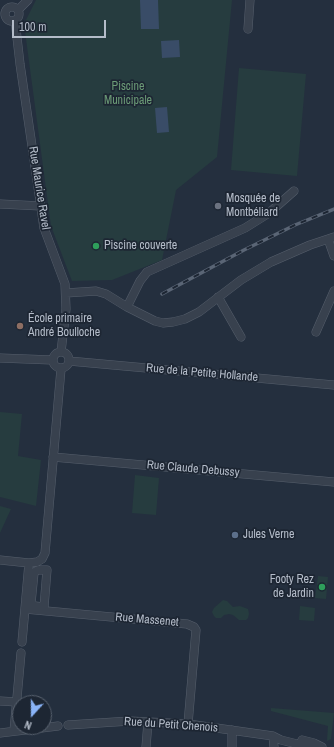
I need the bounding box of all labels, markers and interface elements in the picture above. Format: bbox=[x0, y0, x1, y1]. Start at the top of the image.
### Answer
scale bar bbox=[14, 12, 108, 38]
text: 100 m bbox=[19, 19, 46, 35]
park label: Piscine Municipale bbox=[104, 80, 152, 108]
street label: Rue Maurice Ravel bbox=[25, 145, 53, 231]
place label: Mosquée de Montbéliard bbox=[226, 192, 280, 220]
marker: Mosquée de Montbéliard bbox=[213, 201, 223, 211]
place label: Piscine couverte bbox=[104, 239, 177, 253]
marker: Piscine couverte bbox=[91, 241, 101, 251]
place label: École primaire André Boulloche bbox=[28, 312, 100, 340]
marker: École primaire André Boulloche bbox=[15, 321, 25, 331]
street label: Rue de la Petite Hollande bbox=[146, 361, 258, 385]
street label: Rue Claude Debussy bbox=[146, 458, 240, 480]
place label: Jules Verne bbox=[243, 528, 294, 542]
marker: Jules Verne bbox=[230, 530, 240, 540]
place label: Footy Rez de Jardin bbox=[270, 573, 314, 601]
marker: Footy Rez de Jardin bbox=[317, 582, 327, 592]
street label: Rue Massenet bbox=[115, 610, 179, 630]
north arrow bbox=[12, 695, 52, 735]
street label: Rue du Petit Chenois bbox=[124, 715, 218, 735]
text: N bbox=[23, 718, 34, 733]

